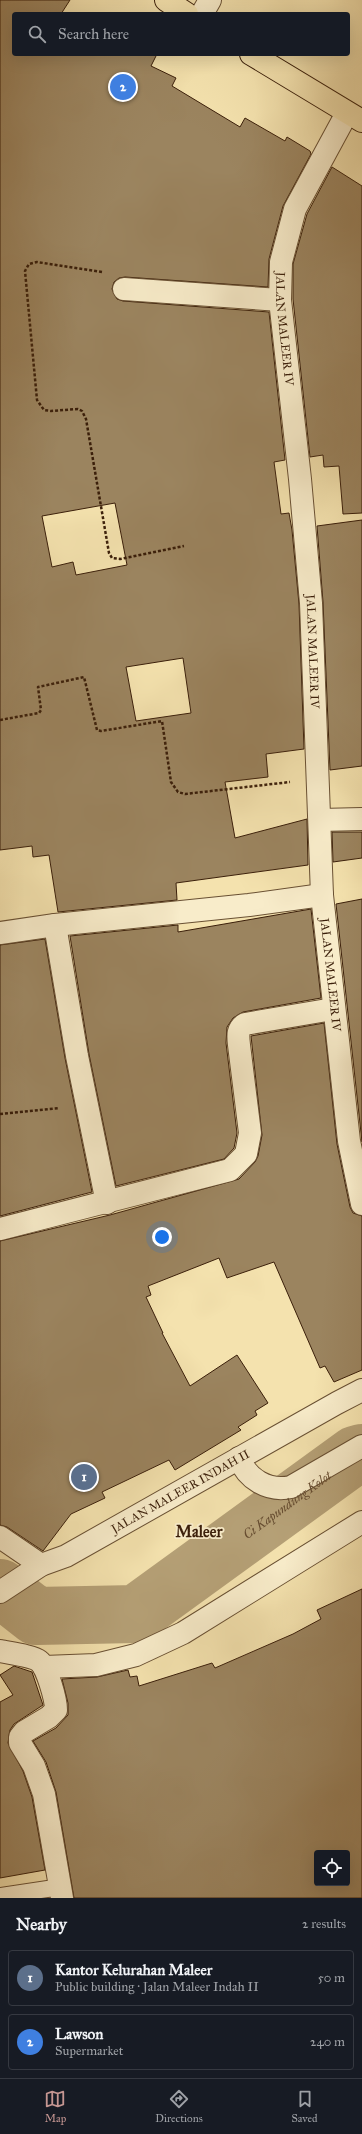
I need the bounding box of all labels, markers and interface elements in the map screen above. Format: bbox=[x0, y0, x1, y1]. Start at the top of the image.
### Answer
search box bbox=[12, 12, 350, 56]
icon: search bbox=[26, 23, 48, 45]
text: Search here bbox=[58, 25, 129, 43]
pin: 2 bbox=[110, 72, 136, 102]
street label: JALAN MALEER IV bbox=[273, 270, 297, 387]
street label: JALAN MALEER IV bbox=[302, 592, 322, 709]
street label: JALAN MALEER IV bbox=[316, 915, 344, 1033]
your location bbox=[152, 1227, 172, 1247]
street label: JALAN MALEER INDAH II bbox=[107, 1447, 252, 1538]
pin: 1 bbox=[71, 1462, 97, 1492]
water label: Ci Kapundung Kolot bbox=[240, 1467, 336, 1543]
district label: Maleer bbox=[176, 1522, 223, 1541]
map controls bbox=[314, 1850, 350, 1886]
button: locate bbox=[314, 1850, 350, 1886]
text: Nearby bbox=[16, 1914, 67, 1935]
text: 2 results bbox=[302, 1916, 346, 1932]
text: Kantor Kelurahan Maleer bbox=[55, 1961, 212, 1979]
text: 1 bbox=[27, 1970, 33, 1986]
text: 50 m bbox=[318, 1970, 345, 1986]
text: Public building · Jalan Maleer Indah II bbox=[55, 1979, 259, 1995]
text: Lawson bbox=[55, 2025, 103, 2043]
text: 2 bbox=[27, 2034, 33, 2050]
text: 240 m bbox=[310, 2034, 345, 2050]
text: Supermarket bbox=[55, 2043, 123, 2059]
tab: Map bbox=[44, 2088, 66, 2125]
tab: Directions bbox=[155, 2088, 203, 2125]
tab: Saved bbox=[291, 2088, 318, 2125]

